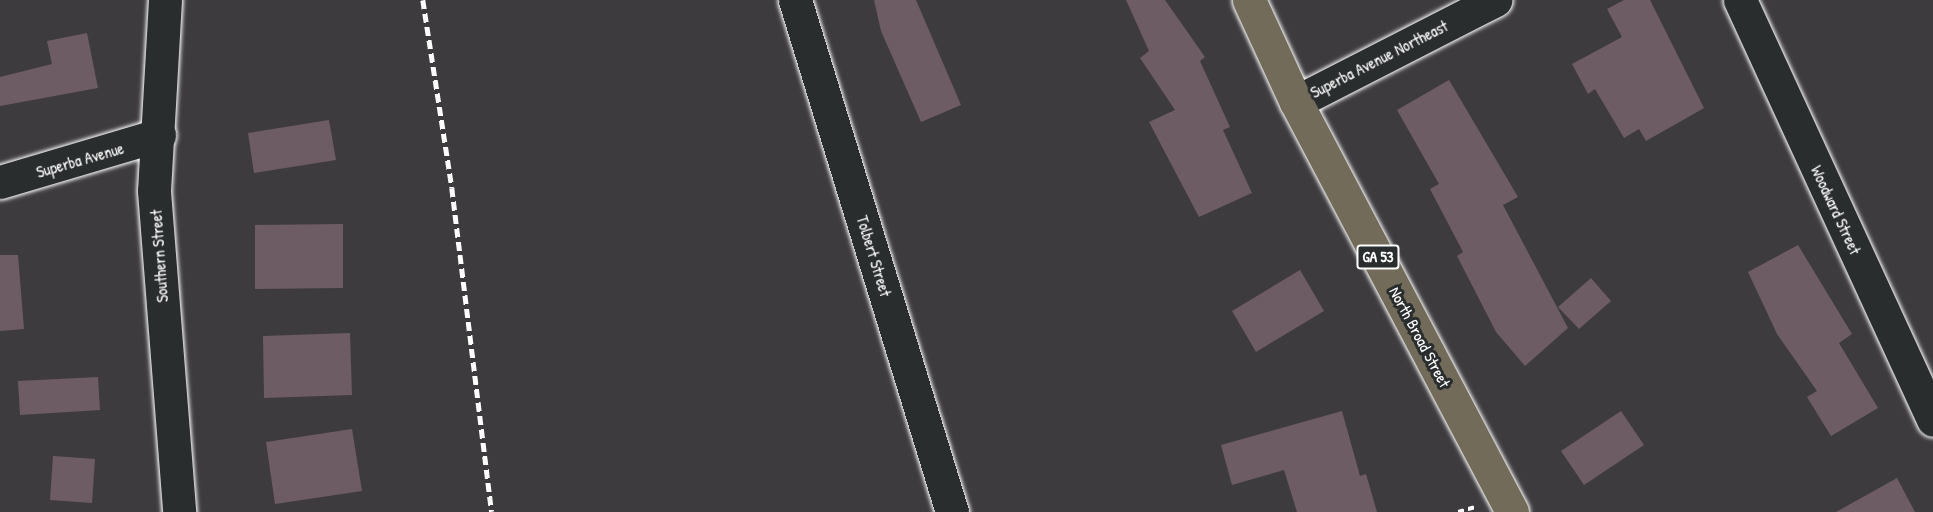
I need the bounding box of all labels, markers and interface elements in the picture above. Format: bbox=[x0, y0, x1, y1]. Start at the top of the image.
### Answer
street label: Superba Avenue Northeast bbox=[1307, 16, 1451, 102]
street label: Superba Avenue bbox=[34, 138, 126, 182]
street label: Woodward Street bbox=[1807, 162, 1865, 258]
street label: Southern Street bbox=[146, 209, 172, 303]
street label: Tolbert Street bbox=[853, 213, 895, 299]
road number: GA 53 bbox=[1356, 245, 1400, 269]
street label: North Broad Street bbox=[1385, 283, 1455, 391]

